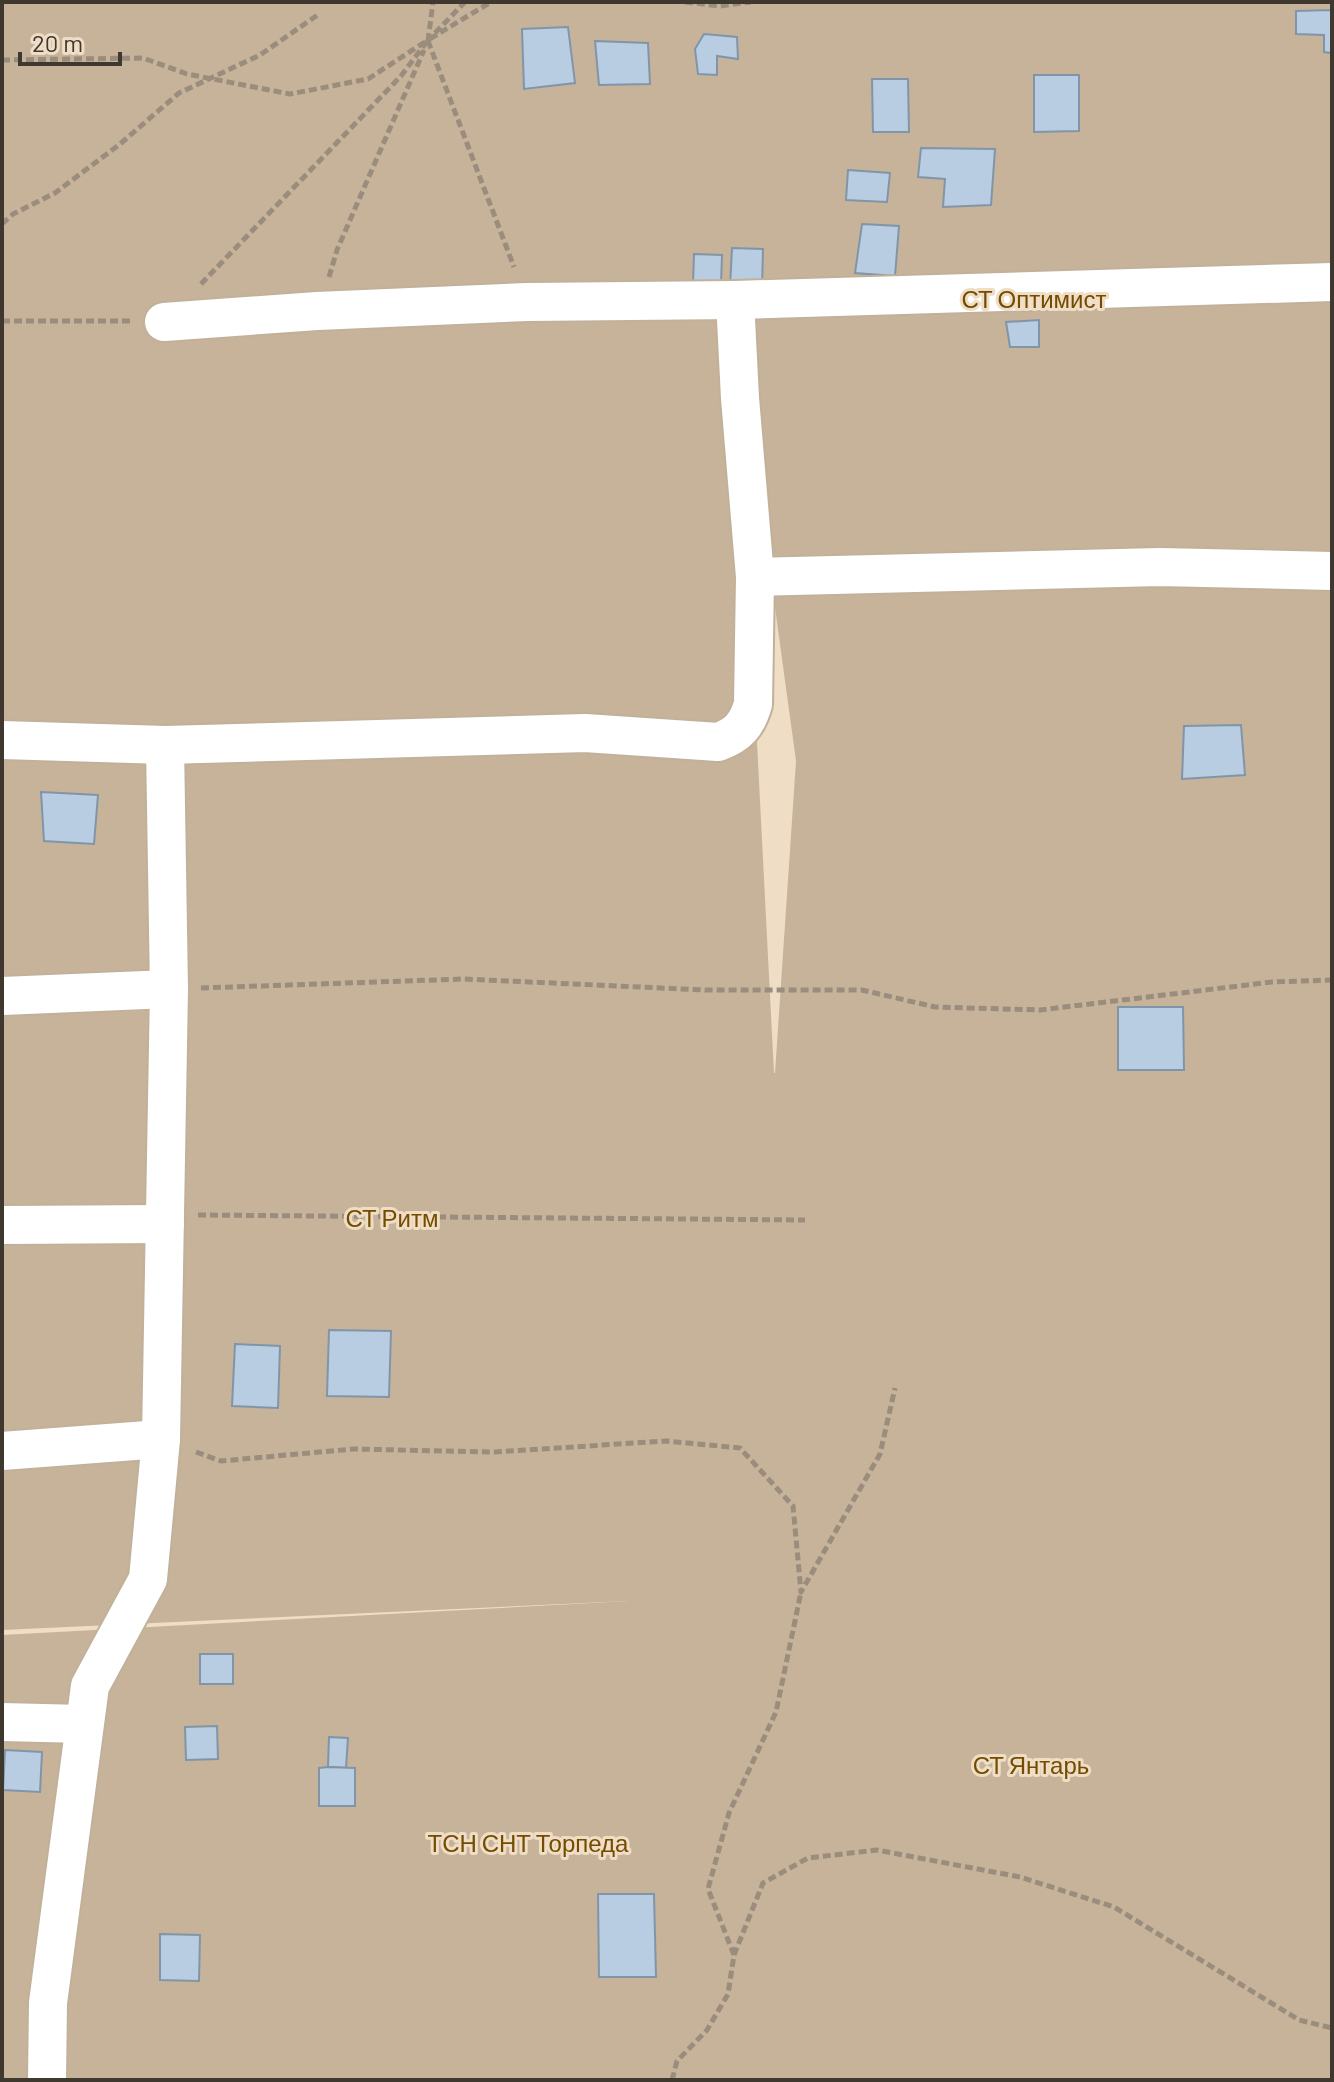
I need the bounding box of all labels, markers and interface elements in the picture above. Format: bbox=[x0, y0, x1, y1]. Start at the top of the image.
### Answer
scale bar bbox=[20, 16, 120, 66]
text: 20 m bbox=[32, 28, 83, 57]
park label: СТ Оптимист bbox=[962, 284, 1106, 313]
park label: СТ Ритм bbox=[346, 1203, 438, 1232]
park label: СТ Янтарь bbox=[973, 1750, 1089, 1779]
park label: ТСН СНТ Торпеда bbox=[428, 1828, 629, 1857]

